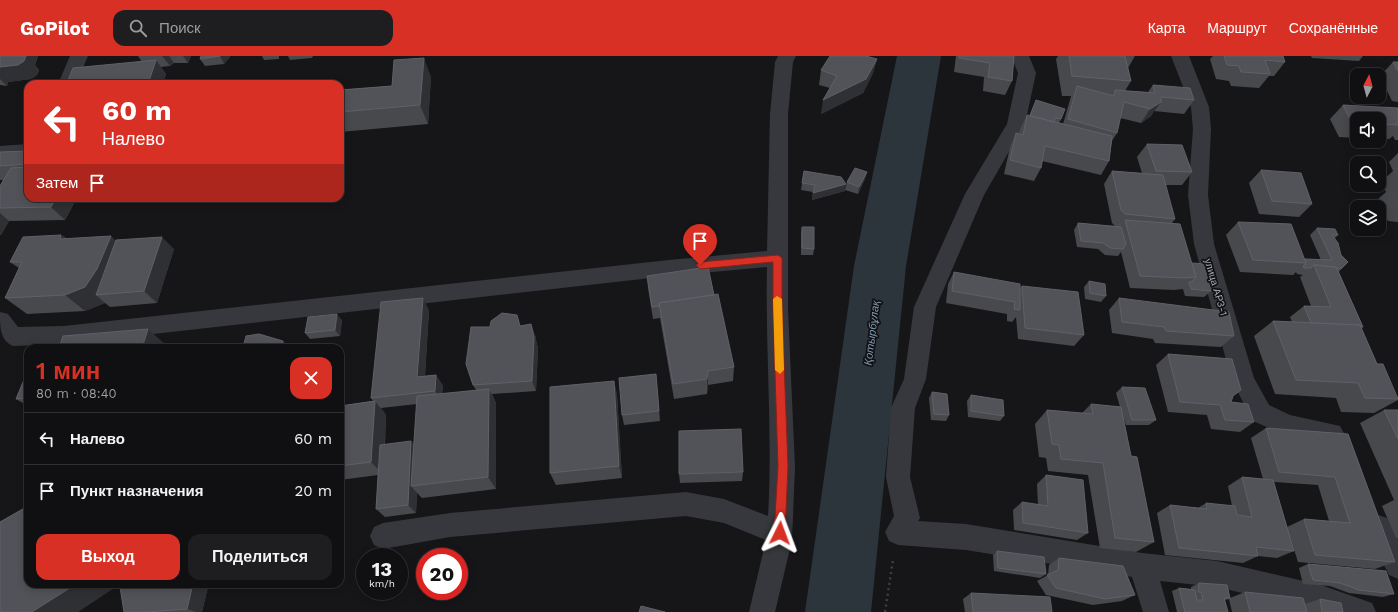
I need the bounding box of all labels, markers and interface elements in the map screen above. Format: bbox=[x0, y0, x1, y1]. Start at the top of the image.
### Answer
search box bbox=[113, 10, 393, 46]
text: GoPilot bbox=[20, 17, 89, 40]
icon: search bbox=[127, 17, 149, 39]
text: Поиск bbox=[159, 19, 201, 37]
text: Карта bbox=[1148, 20, 1185, 36]
text: Маршрут bbox=[1207, 20, 1267, 36]
text: Сохранённые bbox=[1289, 20, 1378, 36]
north arrow bbox=[1350, 68, 1386, 104]
map controls bbox=[1350, 68, 1386, 236]
text: 60 m bbox=[102, 94, 172, 127]
icon: left bbox=[36, 96, 88, 148]
button: sound bbox=[1350, 112, 1386, 148]
text: Налево bbox=[102, 128, 165, 149]
button: search bbox=[1350, 156, 1386, 192]
icon: arrive bbox=[86, 172, 108, 194]
text: Затем bbox=[36, 174, 78, 192]
button: layers bbox=[1350, 200, 1386, 236]
pin bbox=[683, 224, 717, 265]
icon: arrive bbox=[689, 230, 711, 252]
street label: улица АРЗ-1 bbox=[1203, 257, 1229, 317]
water label: Қотырбұлақ bbox=[862, 299, 883, 366]
text: 1 мин bbox=[36, 357, 100, 385]
button: close bbox=[290, 357, 332, 399]
text: 80 m · 08:40 bbox=[36, 386, 117, 401]
icon: left bbox=[36, 428, 58, 450]
text: Налево bbox=[70, 430, 125, 448]
text: 60 m bbox=[294, 430, 332, 448]
icon: arrive bbox=[36, 480, 58, 502]
text: Пункт назначения bbox=[70, 482, 203, 500]
text: 20 m bbox=[295, 482, 332, 500]
position arrow bbox=[759, 512, 801, 554]
button: Выход bbox=[36, 534, 180, 580]
button: Поделиться bbox=[188, 534, 332, 580]
speed limit sign: 20 bbox=[416, 548, 468, 600]
text: 13 bbox=[372, 557, 392, 581]
text: km/h bbox=[369, 578, 395, 589]

